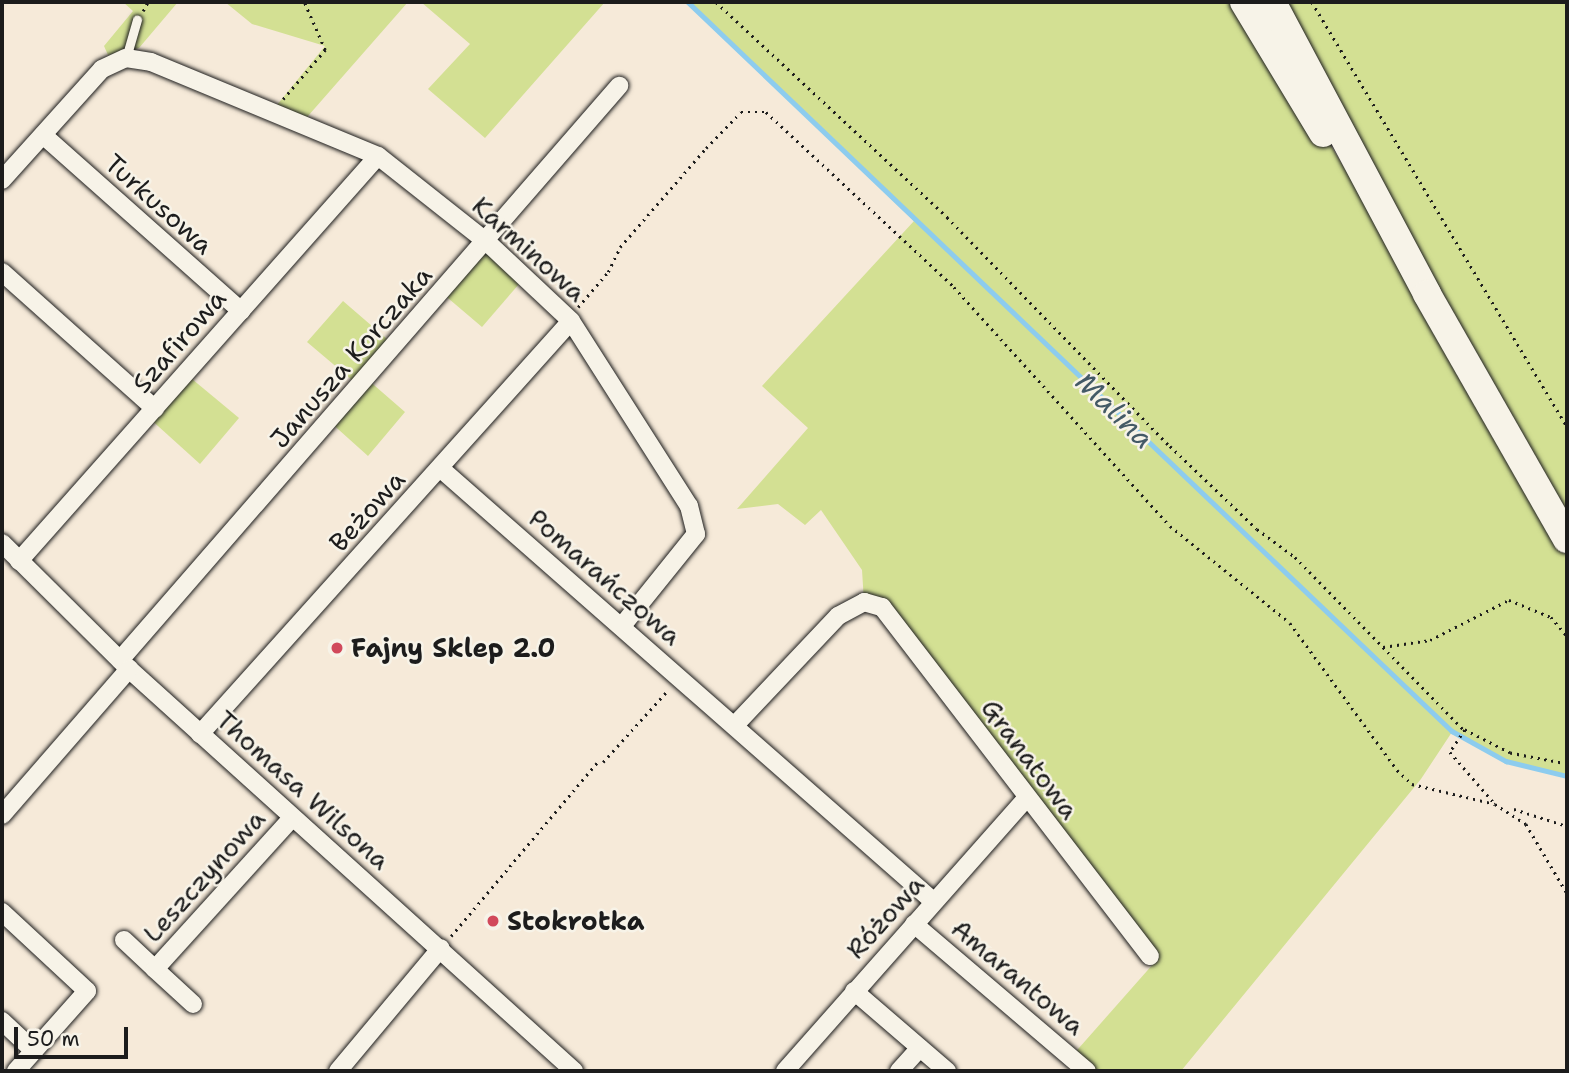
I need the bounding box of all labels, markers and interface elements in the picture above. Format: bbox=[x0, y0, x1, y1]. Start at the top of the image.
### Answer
street label: Turkusowa bbox=[99, 147, 219, 261]
street label: Karminowa bbox=[466, 190, 592, 308]
street label: Janusza Korczaka bbox=[264, 260, 438, 454]
street label: Szafirowa bbox=[126, 283, 232, 399]
water label: Malina bbox=[1069, 365, 1161, 455]
street label: Beżowa bbox=[323, 464, 411, 558]
street label: Pomarańczowa bbox=[522, 502, 688, 652]
place label: Fajny Sklep 2.0 bbox=[351, 632, 555, 664]
marker: Fajny Sklep 2.0 bbox=[329, 640, 345, 656]
street label: Granatowa bbox=[975, 693, 1085, 825]
street label: Thomasa Wilsona bbox=[210, 704, 396, 876]
street label: Leszczynowa bbox=[136, 803, 272, 949]
street label: Różowa bbox=[840, 869, 930, 965]
place label: Stokrotka bbox=[507, 905, 645, 937]
street label: Amarantowa bbox=[945, 912, 1091, 1042]
marker: Stokrotka bbox=[485, 913, 501, 929]
scale bar bbox=[18, 1014, 131, 1058]
text: 50 m bbox=[27, 1025, 80, 1053]

